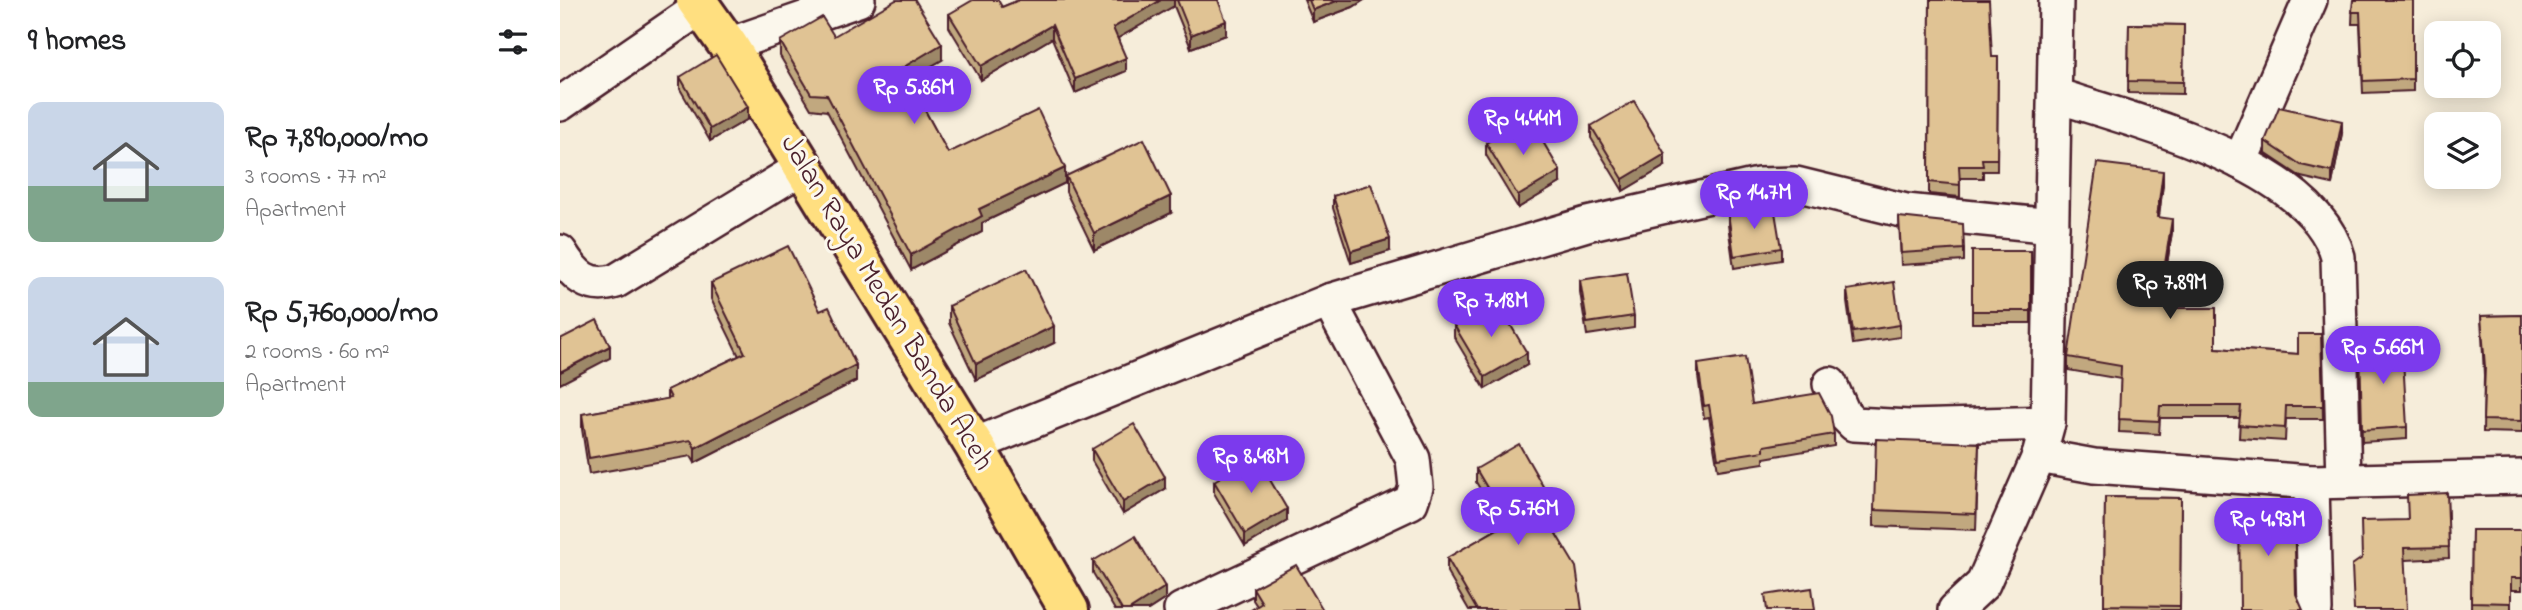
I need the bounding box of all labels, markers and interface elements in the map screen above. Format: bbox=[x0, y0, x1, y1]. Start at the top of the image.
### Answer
text: 9 homes bbox=[28, 20, 126, 64]
map controls bbox=[2424, 21, 2501, 189]
button: locate bbox=[2424, 21, 2501, 98]
icon: filters bbox=[494, 23, 532, 61]
pin: Rp 5.86M bbox=[842, 66, 986, 126]
text: Rp 5.86M bbox=[873, 72, 955, 105]
pin: Rp 4.44M bbox=[1451, 97, 1595, 157]
text: Rp 4.44M bbox=[1484, 103, 1562, 136]
button: layers bbox=[2424, 112, 2501, 189]
text: Rp 7,890,000/mo bbox=[245, 117, 428, 161]
street label: Jalan Raya Medan Banda Aceh bbox=[768, 126, 1004, 480]
icon: home bbox=[84, 130, 168, 214]
text: 3 rooms · 77 m² bbox=[245, 161, 387, 194]
pin: Rp 14.7M bbox=[1682, 172, 1826, 231]
text: Rp 14.7M bbox=[1716, 177, 1792, 210]
text: Apartment bbox=[245, 194, 346, 227]
pin: Rp 7.89M bbox=[2098, 262, 2242, 321]
text: Rp 7.89M bbox=[2133, 267, 2207, 300]
pin: Rp 7.18M bbox=[1419, 280, 1563, 339]
text: Rp 7.18M bbox=[1453, 285, 1529, 318]
text: Rp 5,760,000/mo bbox=[245, 292, 438, 336]
icon: home bbox=[84, 305, 168, 389]
pin: Rp 5.66M bbox=[2311, 326, 2455, 386]
text: Rp 5.66M bbox=[2341, 332, 2425, 365]
text: 2 rooms · 60 m² bbox=[245, 336, 390, 369]
text: Apartment bbox=[245, 369, 346, 402]
pin: Rp 8.48M bbox=[1179, 435, 1323, 495]
text: Rp 8.48M bbox=[1213, 441, 1289, 474]
pin: Rp 5.76M bbox=[1446, 488, 1590, 547]
text: Rp 5.76M bbox=[1477, 493, 1559, 526]
pin: Rp 4.93M bbox=[2196, 498, 2340, 558]
text: Rp 4.93M bbox=[2230, 504, 2306, 537]

